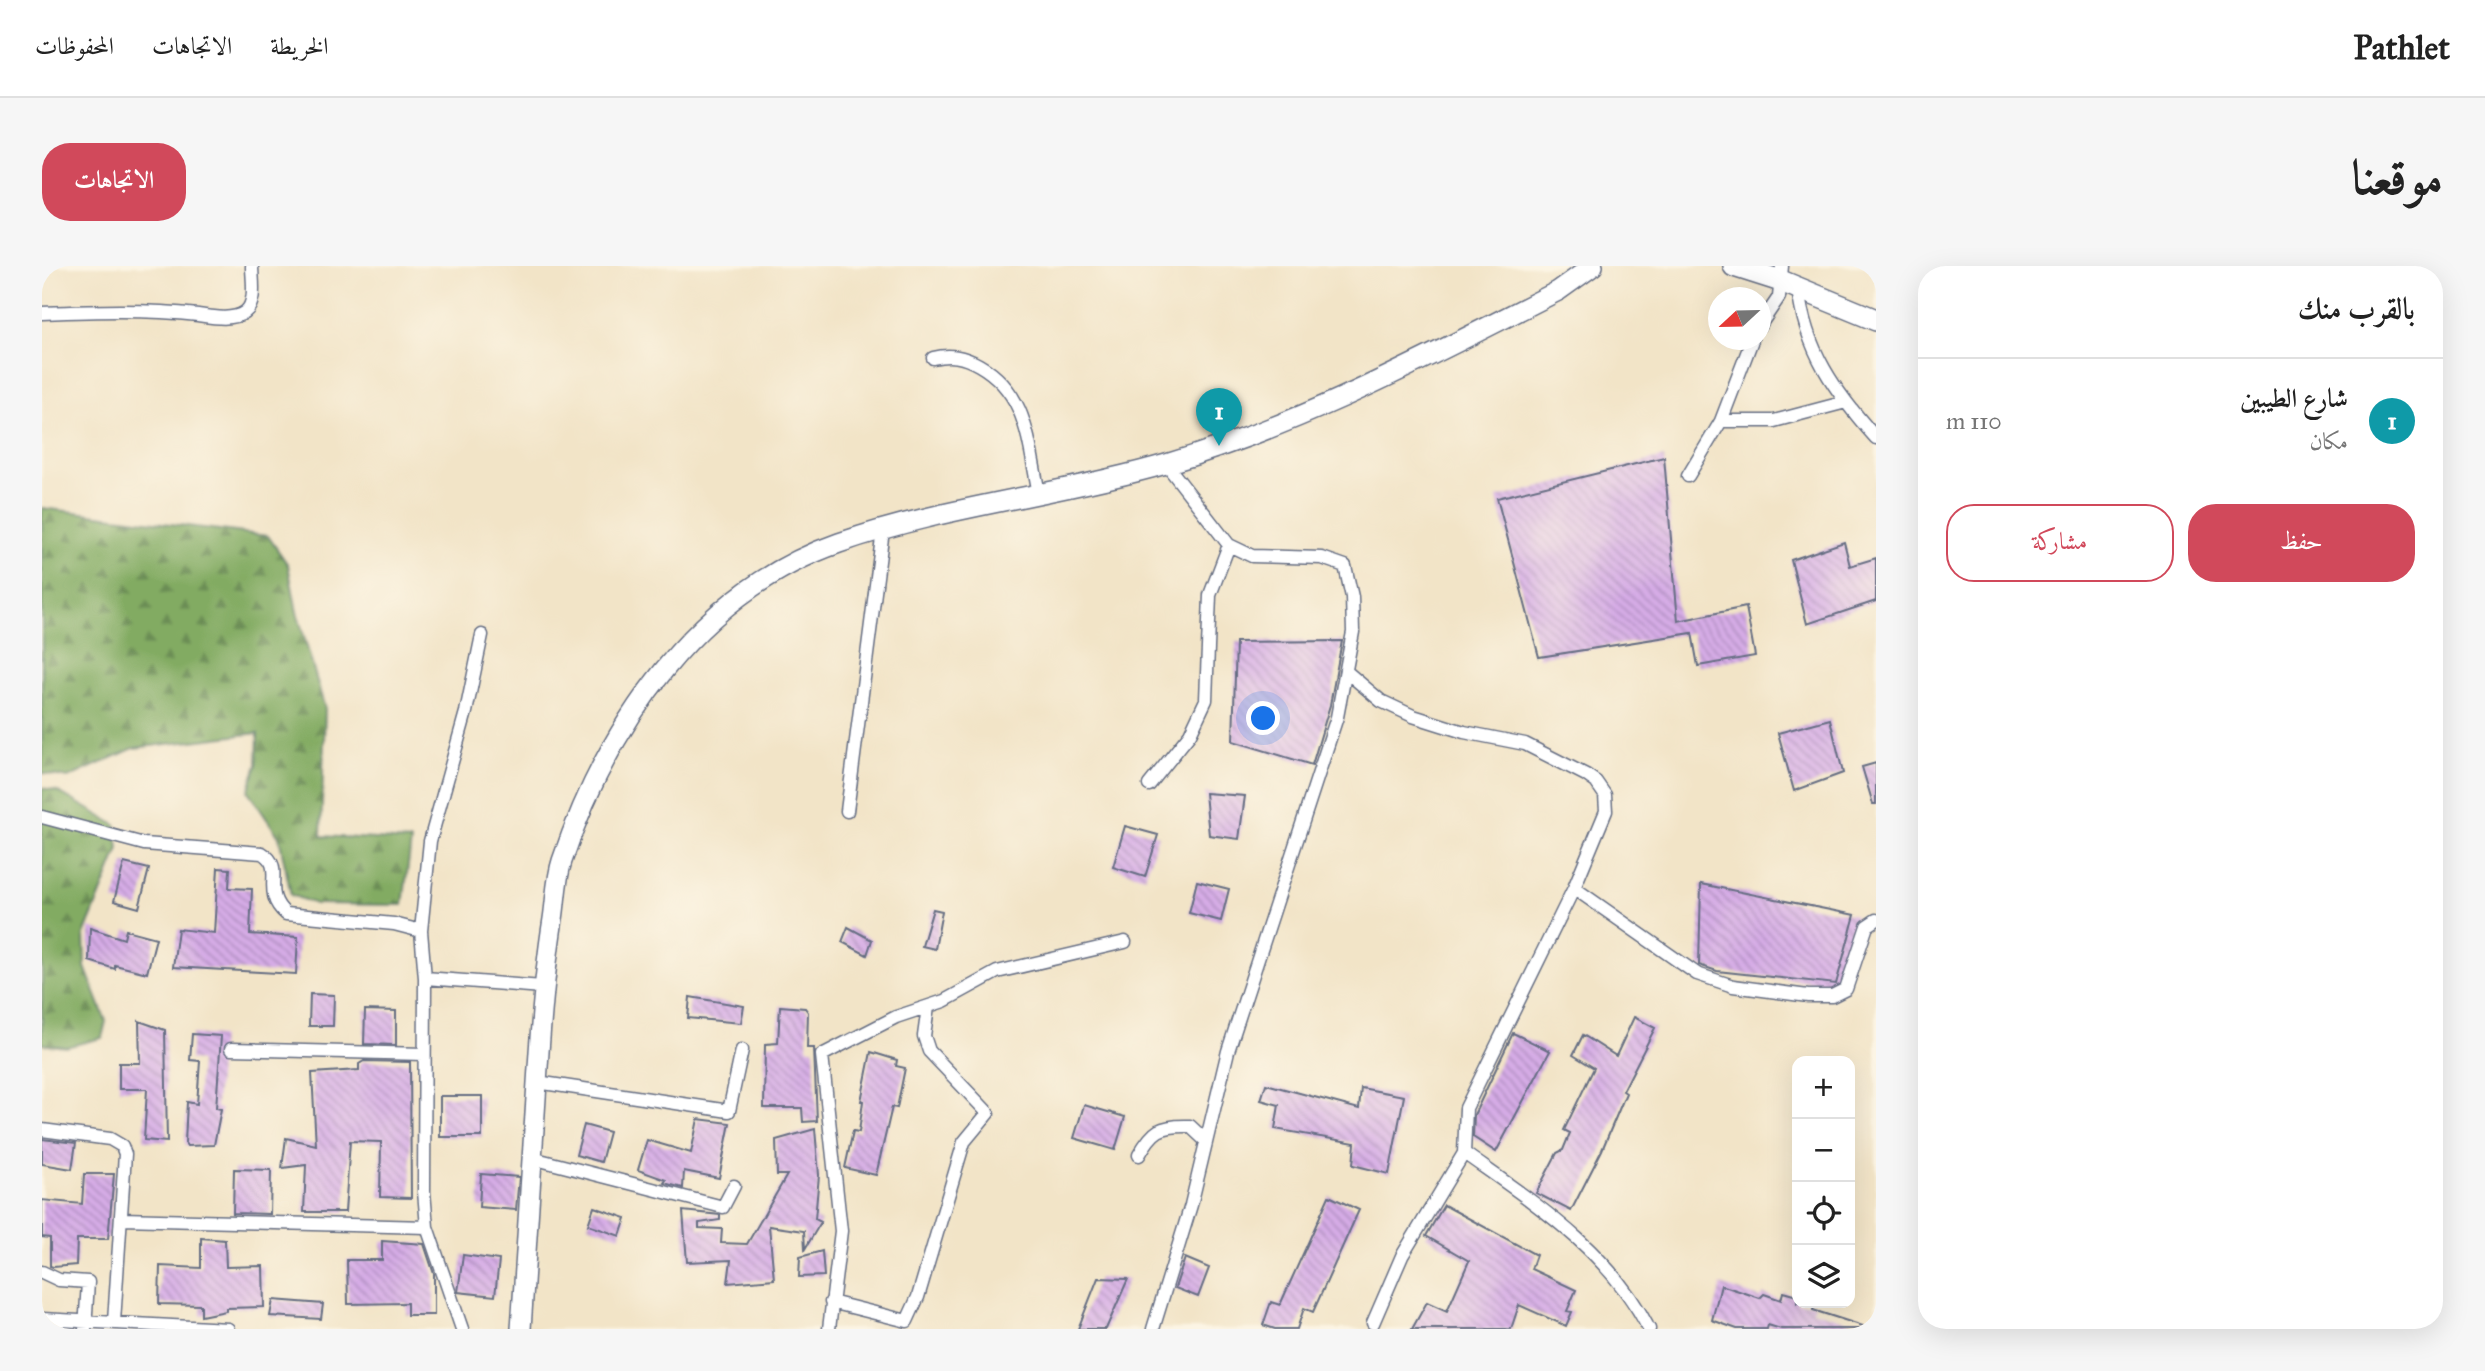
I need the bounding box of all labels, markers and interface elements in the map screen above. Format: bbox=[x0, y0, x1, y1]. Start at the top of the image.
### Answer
text: Pathlet bbox=[2354, 28, 2450, 68]
text: المحفوظات bbox=[35, 31, 114, 61]
text: الاتجاهات bbox=[152, 31, 232, 61]
text: الخريطة bbox=[270, 31, 329, 61]
button: الاتجاهات bbox=[42, 143, 186, 221]
text: موقعنا bbox=[2351, 148, 2443, 207]
north arrow bbox=[1708, 287, 1771, 350]
text: بالقرب منك bbox=[2298, 291, 2415, 327]
text: شارع الطيبين bbox=[2240, 382, 2348, 414]
pin: 1 bbox=[1196, 388, 1242, 446]
text: 110 m bbox=[1946, 407, 2002, 435]
text: 1 bbox=[2387, 407, 2397, 435]
text: مكان bbox=[2309, 427, 2348, 455]
button: مشاركة bbox=[1946, 504, 2174, 582]
button: حفظ bbox=[2188, 504, 2415, 582]
your location bbox=[1246, 701, 1280, 735]
map controls bbox=[1792, 1056, 1855, 1308]
button: + bbox=[1792, 1056, 1855, 1119]
button: − bbox=[1792, 1119, 1855, 1182]
button: locate bbox=[1792, 1182, 1855, 1245]
button: layers bbox=[1792, 1245, 1855, 1308]

